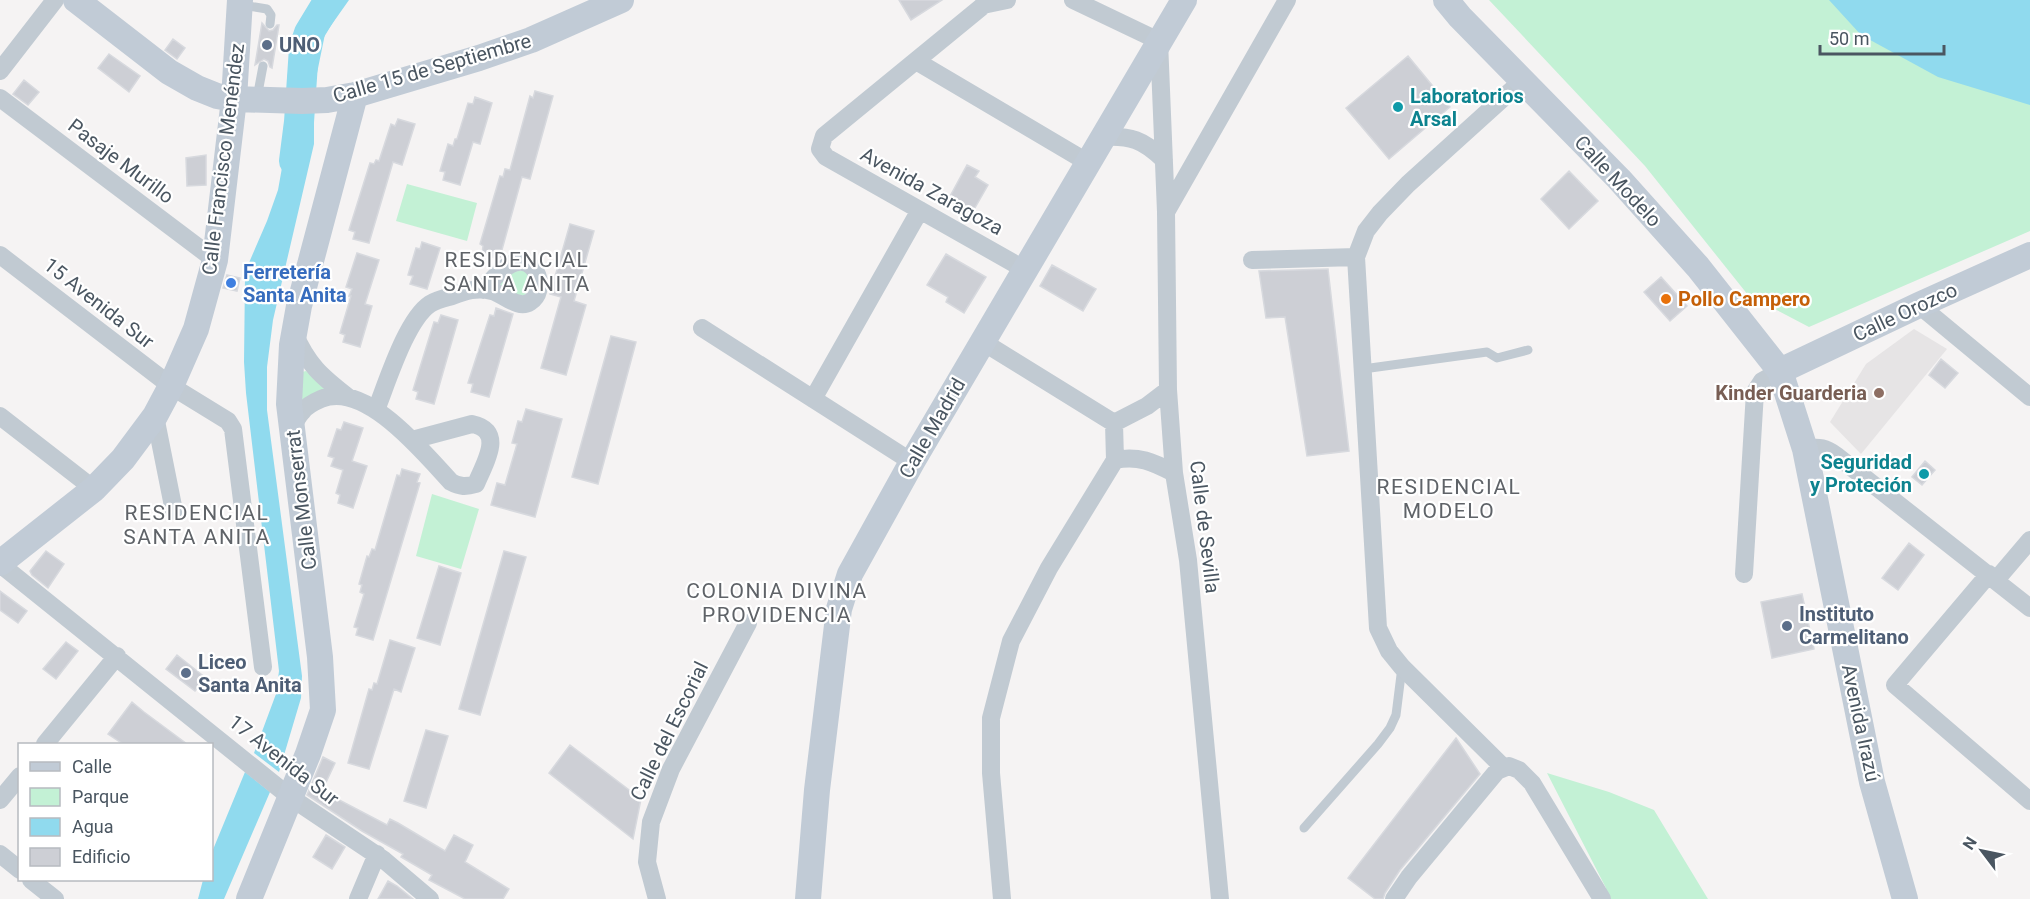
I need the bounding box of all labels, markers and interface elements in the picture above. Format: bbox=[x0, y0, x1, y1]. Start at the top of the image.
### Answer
scale bar bbox=[1820, 18, 1944, 56]
street label: Calle 15 de Septiembre bbox=[330, 28, 534, 108]
text: 50 m bbox=[1829, 28, 1869, 49]
place label: UNO bbox=[279, 33, 320, 57]
marker: UNO bbox=[260, 38, 274, 52]
street label: Calle Francisco Menéndez bbox=[197, 42, 249, 276]
place label: Laboratorios Arsal bbox=[1410, 84, 1524, 131]
marker: Laboratorios Arsal bbox=[1391, 100, 1405, 114]
street label: Pasaje Murillo bbox=[63, 113, 179, 209]
street label: Calle Modelo bbox=[1570, 130, 1666, 232]
street label: Avenida Zaragoza bbox=[857, 142, 1007, 240]
district label: RESIDENCIAL SANTA ANITA bbox=[443, 248, 591, 296]
street label: 15 Avenida Sur bbox=[39, 253, 159, 353]
place label: Ferretería Santa Anita bbox=[243, 260, 347, 307]
marker: Ferretería Santa Anita bbox=[224, 276, 238, 290]
street label: Calle Orozco bbox=[1849, 277, 1961, 347]
place label: Pollo Campero bbox=[1678, 287, 1810, 311]
marker: Pollo Campero bbox=[1659, 292, 1673, 306]
street label: Calle Madrid bbox=[894, 374, 970, 482]
place label: Kinder Guarderia bbox=[1715, 381, 1867, 405]
marker: Kinder Guarderia bbox=[1872, 386, 1886, 400]
street label: Calle Monserrat bbox=[281, 429, 321, 571]
place label: Seguridad y Proteción bbox=[1810, 450, 1912, 497]
street label: Calle de Sevilla bbox=[1185, 459, 1225, 595]
marker: Seguridad y Proteción bbox=[1917, 467, 1931, 481]
district label: RESIDENCIAL MODELO bbox=[1377, 475, 1521, 523]
district label: RESIDENCIAL SANTA ANITA bbox=[123, 501, 271, 549]
district label: COLONIA DIVINA PROVIDENCIA bbox=[686, 579, 868, 627]
place label: Instituto Carmelitano bbox=[1799, 602, 1909, 649]
marker: Instituto Carmelitano bbox=[1780, 619, 1794, 633]
place label: Liceo Santa Anita bbox=[198, 650, 302, 697]
street label: Calle del Escorial bbox=[625, 657, 713, 805]
street label: Avenida Irazú bbox=[1837, 662, 1885, 784]
marker: Liceo Santa Anita bbox=[179, 666, 193, 680]
street label: 17 Avenida Sur bbox=[224, 710, 344, 810]
legend bbox=[18, 743, 213, 881]
text: Calle bbox=[72, 756, 112, 777]
text: Parque bbox=[72, 786, 129, 807]
text: Agua bbox=[72, 816, 114, 837]
north arrow bbox=[1952, 821, 2012, 881]
text: N bbox=[1959, 833, 1981, 853]
text: Edificio bbox=[72, 846, 131, 867]

